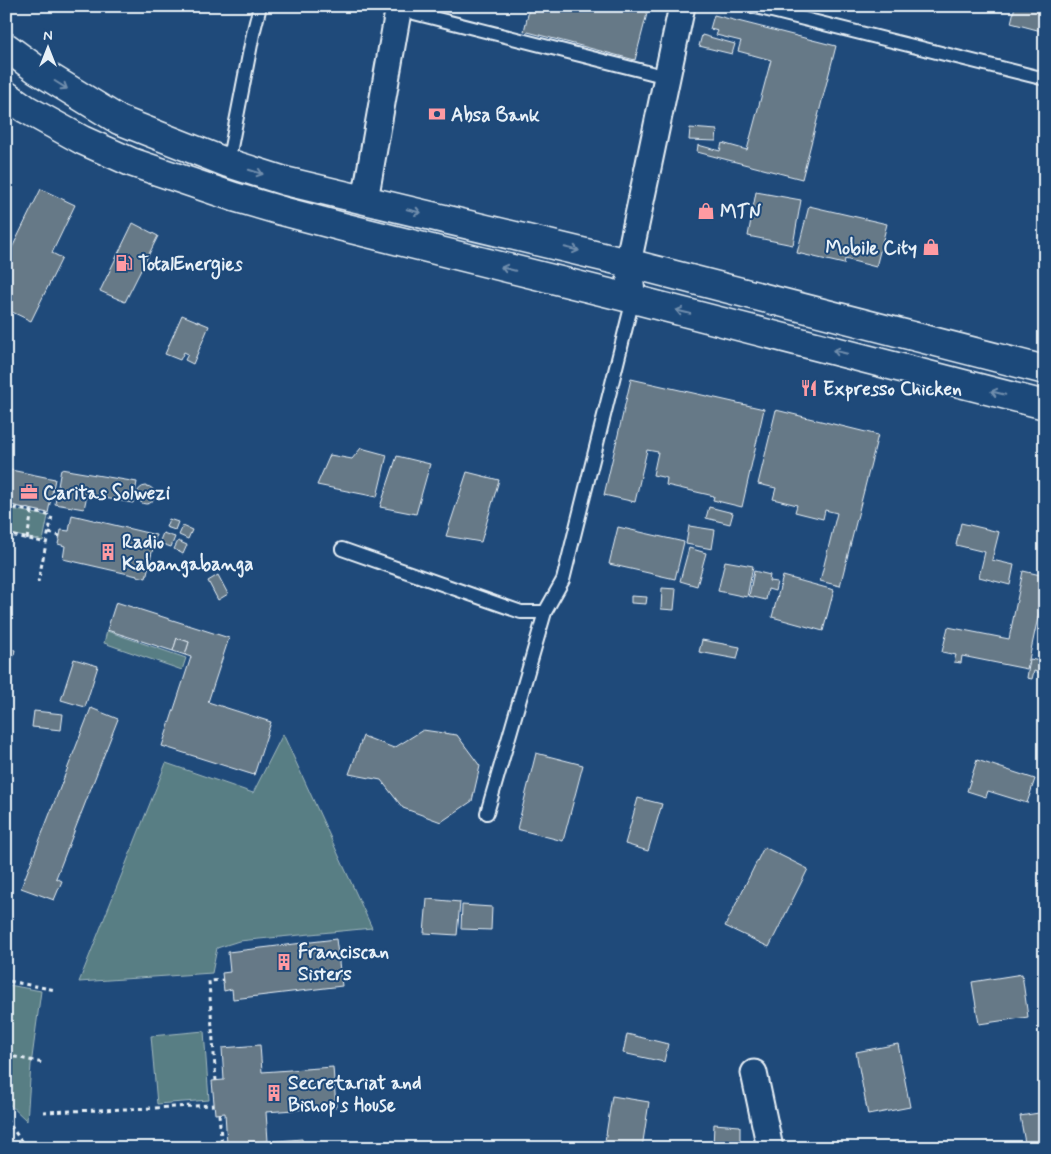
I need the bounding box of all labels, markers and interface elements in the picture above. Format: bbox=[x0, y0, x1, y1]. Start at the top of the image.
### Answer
north arrow bbox=[22, 22, 72, 72]
text: N bbox=[43, 27, 53, 45]
one-way arrow bbox=[53, 80, 67, 90]
place label: Absa Bank bbox=[451, 103, 540, 128]
bank icon: Absa Bank bbox=[427, 104, 447, 124]
one-way arrow bbox=[248, 167, 264, 177]
place label: MTN bbox=[720, 200, 762, 225]
shop icon: MTN bbox=[696, 201, 716, 221]
one-way arrow bbox=[405, 207, 421, 217]
place label: Mobile City bbox=[825, 236, 917, 261]
shop icon: Mobile City bbox=[921, 237, 941, 257]
one-way arrow bbox=[563, 245, 579, 254]
place label: TotalEnergies bbox=[138, 252, 243, 280]
fuel station icon: TotalEnergies bbox=[114, 253, 134, 273]
one-way arrow bbox=[500, 264, 516, 273]
one-way arrow bbox=[675, 307, 691, 316]
one-way arrow bbox=[833, 347, 849, 357]
place label: Expresso Chicken bbox=[823, 377, 962, 402]
restaurant icon: Expresso Chicken bbox=[799, 378, 819, 398]
one-way arrow bbox=[990, 388, 1006, 397]
place label: Caritas Solwezi bbox=[43, 481, 170, 506]
office icon: Caritas Solwezi bbox=[19, 482, 39, 502]
place label: Radio Kabangabanga bbox=[122, 530, 254, 578]
building icon: Radio Kabangabanga bbox=[98, 542, 118, 562]
place label: Franciscan Sisters bbox=[298, 940, 389, 987]
building icon: Franciscan Sisters bbox=[274, 952, 294, 972]
place label: Secretariat and Bishop's House bbox=[288, 1071, 421, 1118]
building icon: Secretariat and Bishop's House bbox=[264, 1083, 284, 1103]

